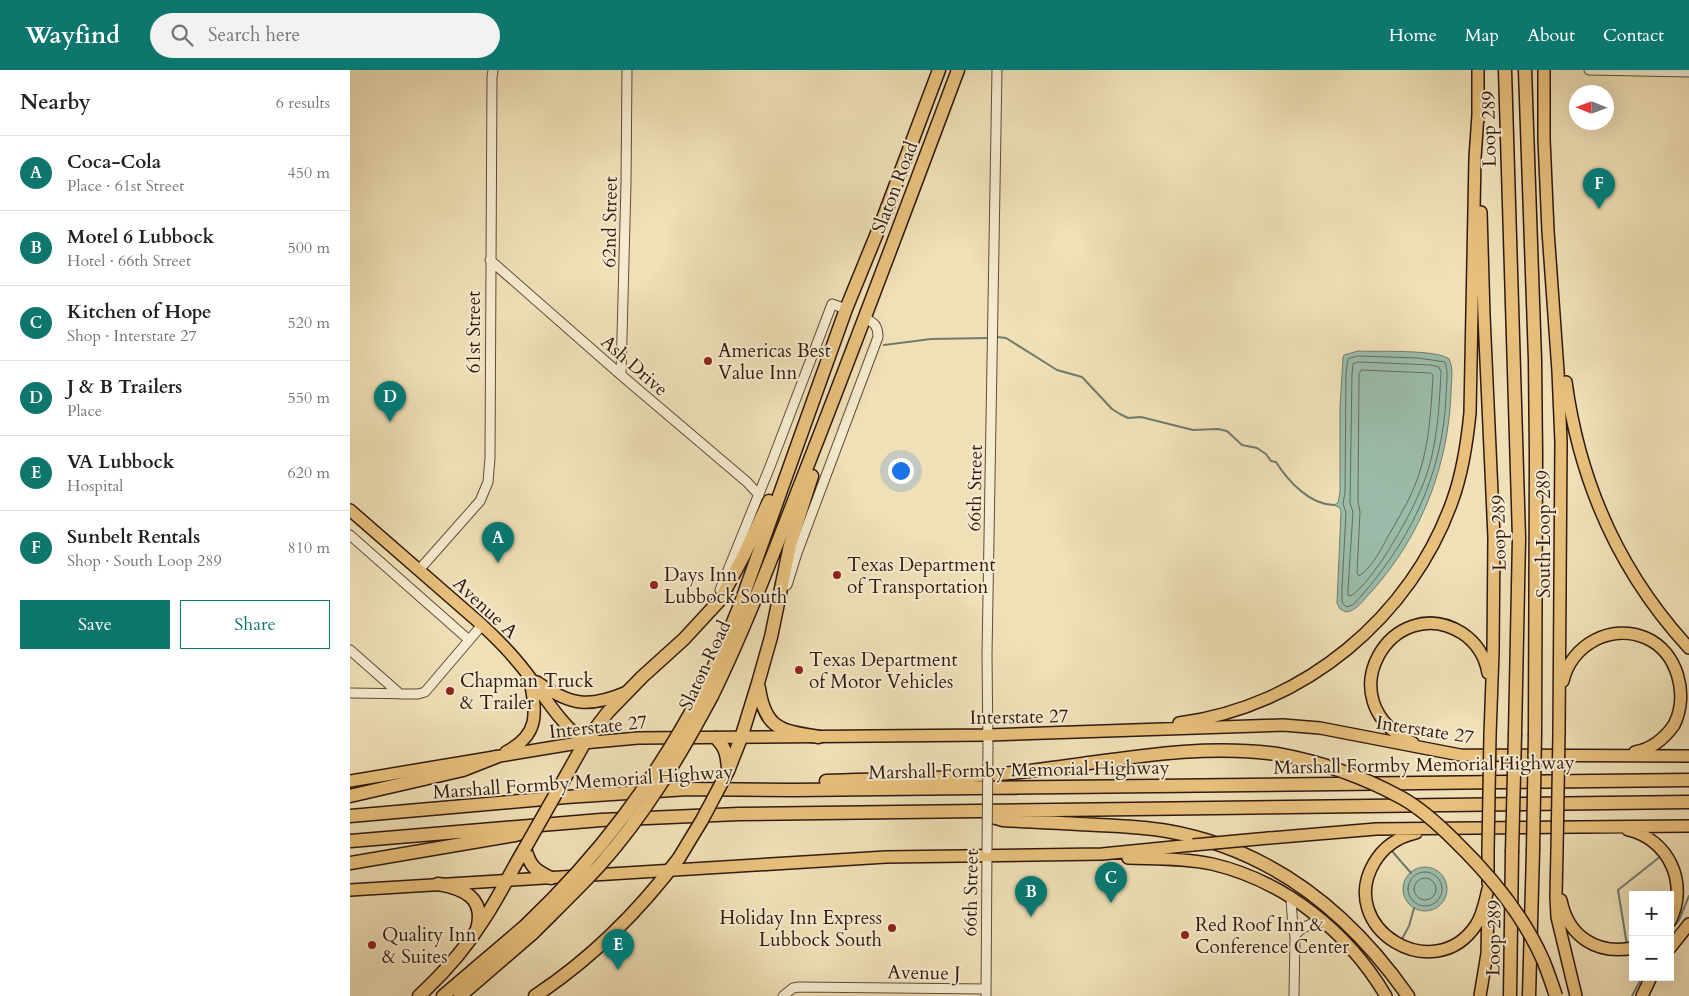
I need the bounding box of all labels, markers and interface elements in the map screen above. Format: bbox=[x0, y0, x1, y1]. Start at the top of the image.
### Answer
search box bbox=[150, 13, 500, 58]
text: Wayfind bbox=[25, 19, 120, 52]
icon: search bbox=[168, 21, 196, 49]
text: Search here bbox=[208, 22, 300, 48]
text: Home bbox=[1389, 23, 1437, 48]
text: Map bbox=[1465, 23, 1499, 48]
text: About bbox=[1527, 23, 1575, 48]
text: Contact bbox=[1603, 23, 1664, 48]
north arrow bbox=[1569, 85, 1614, 130]
text: Nearby bbox=[20, 88, 91, 117]
street label: Loop 289 bbox=[1475, 90, 1503, 167]
text: 6 results bbox=[276, 92, 330, 114]
street label: Slaton Road bbox=[866, 138, 924, 237]
text: Coca-Cola bbox=[67, 149, 161, 175]
text: A bbox=[30, 162, 42, 184]
text: 450 m bbox=[288, 162, 330, 184]
pin: F bbox=[1583, 168, 1615, 209]
text: Place · 61st Street bbox=[67, 175, 184, 197]
street label: 62nd Street bbox=[596, 176, 624, 268]
text: Motel 6 Lubbock bbox=[67, 224, 214, 250]
text: B bbox=[30, 237, 42, 259]
text: 500 m bbox=[288, 237, 330, 259]
text: Hotel · 66th Street bbox=[67, 250, 191, 272]
street label: 61st Street bbox=[461, 291, 487, 373]
text: Kitchen of Hope bbox=[67, 299, 212, 325]
text: C bbox=[30, 312, 42, 334]
text: 520 m bbox=[288, 312, 330, 334]
text: Shop · Interstate 27 bbox=[67, 325, 197, 347]
street label: Ash Drive bbox=[595, 329, 674, 402]
place label: Americas Best Value Inn bbox=[718, 338, 831, 386]
marker: Americas Best Value Inn bbox=[702, 355, 714, 367]
text: J & B Trailers bbox=[67, 374, 182, 400]
pin: D bbox=[374, 381, 406, 422]
text: D bbox=[29, 387, 43, 409]
text: 550 m bbox=[288, 387, 330, 409]
text: Place bbox=[67, 400, 102, 422]
street label: 66th Street bbox=[961, 444, 989, 532]
text: VA Lubbock bbox=[67, 449, 175, 475]
your location bbox=[888, 458, 914, 484]
text: E bbox=[31, 462, 41, 484]
text: 620 m bbox=[288, 462, 330, 484]
street label: South Loop 289 bbox=[1531, 470, 1557, 598]
text: Hospital bbox=[67, 475, 123, 497]
street label: Loop 289 bbox=[1485, 494, 1513, 571]
pin: A bbox=[482, 522, 514, 563]
text: Sunbelt Rentals bbox=[67, 524, 200, 550]
text: F bbox=[31, 537, 41, 559]
text: 810 m bbox=[288, 537, 330, 559]
text: Shop · South Loop 289 bbox=[67, 550, 222, 572]
place label: Texas Department of Transportation bbox=[847, 552, 995, 600]
place label: Days Inn Lubbock South bbox=[664, 562, 788, 610]
marker: Texas Department of Transportation bbox=[831, 569, 843, 581]
street label: Avenue A bbox=[447, 571, 524, 645]
marker: Days Inn Lubbock South bbox=[648, 579, 660, 591]
button: Save bbox=[20, 600, 170, 649]
button: Share bbox=[180, 600, 330, 649]
street label: Slaton Road bbox=[673, 616, 737, 715]
place label: Texas Department of Motor Vehicles bbox=[809, 647, 957, 695]
marker: Texas Department of Motor Vehicles bbox=[793, 664, 805, 676]
place label: Chapman Truck & Trailer bbox=[460, 668, 594, 716]
marker: Chapman Truck & Trailer bbox=[444, 685, 456, 697]
street label: Interstate 27 bbox=[969, 703, 1069, 731]
street label: Interstate 27 bbox=[548, 709, 649, 745]
street label: Interstate 27 bbox=[1374, 709, 1476, 751]
street label: Marshall Formby Memorial Highway bbox=[1273, 749, 1575, 781]
street label: Marshall Formby Memorial Highway bbox=[868, 754, 1170, 786]
street label: Marshall Formby Memorial Highway bbox=[432, 759, 734, 805]
street label: 66th Street bbox=[957, 849, 985, 937]
pin: C bbox=[1095, 862, 1127, 903]
pin: B bbox=[1015, 876, 1047, 917]
map controls bbox=[1629, 891, 1674, 981]
button: + bbox=[1629, 891, 1674, 936]
street label: Loop 289 bbox=[1480, 899, 1508, 976]
place label: Holiday Inn Express Lubbock South bbox=[719, 905, 883, 953]
place label: Red Roof Inn & Conference Center bbox=[1195, 912, 1349, 960]
place label: Quality Inn & Suites bbox=[382, 922, 477, 970]
marker: Holiday Inn Express Lubbock South bbox=[886, 922, 898, 934]
pin: E bbox=[602, 929, 634, 970]
marker: Red Roof Inn & Conference Center bbox=[1179, 929, 1191, 941]
button: − bbox=[1629, 936, 1674, 981]
marker: Quality Inn & Suites bbox=[366, 939, 378, 951]
street label: Avenue J bbox=[887, 959, 961, 987]

